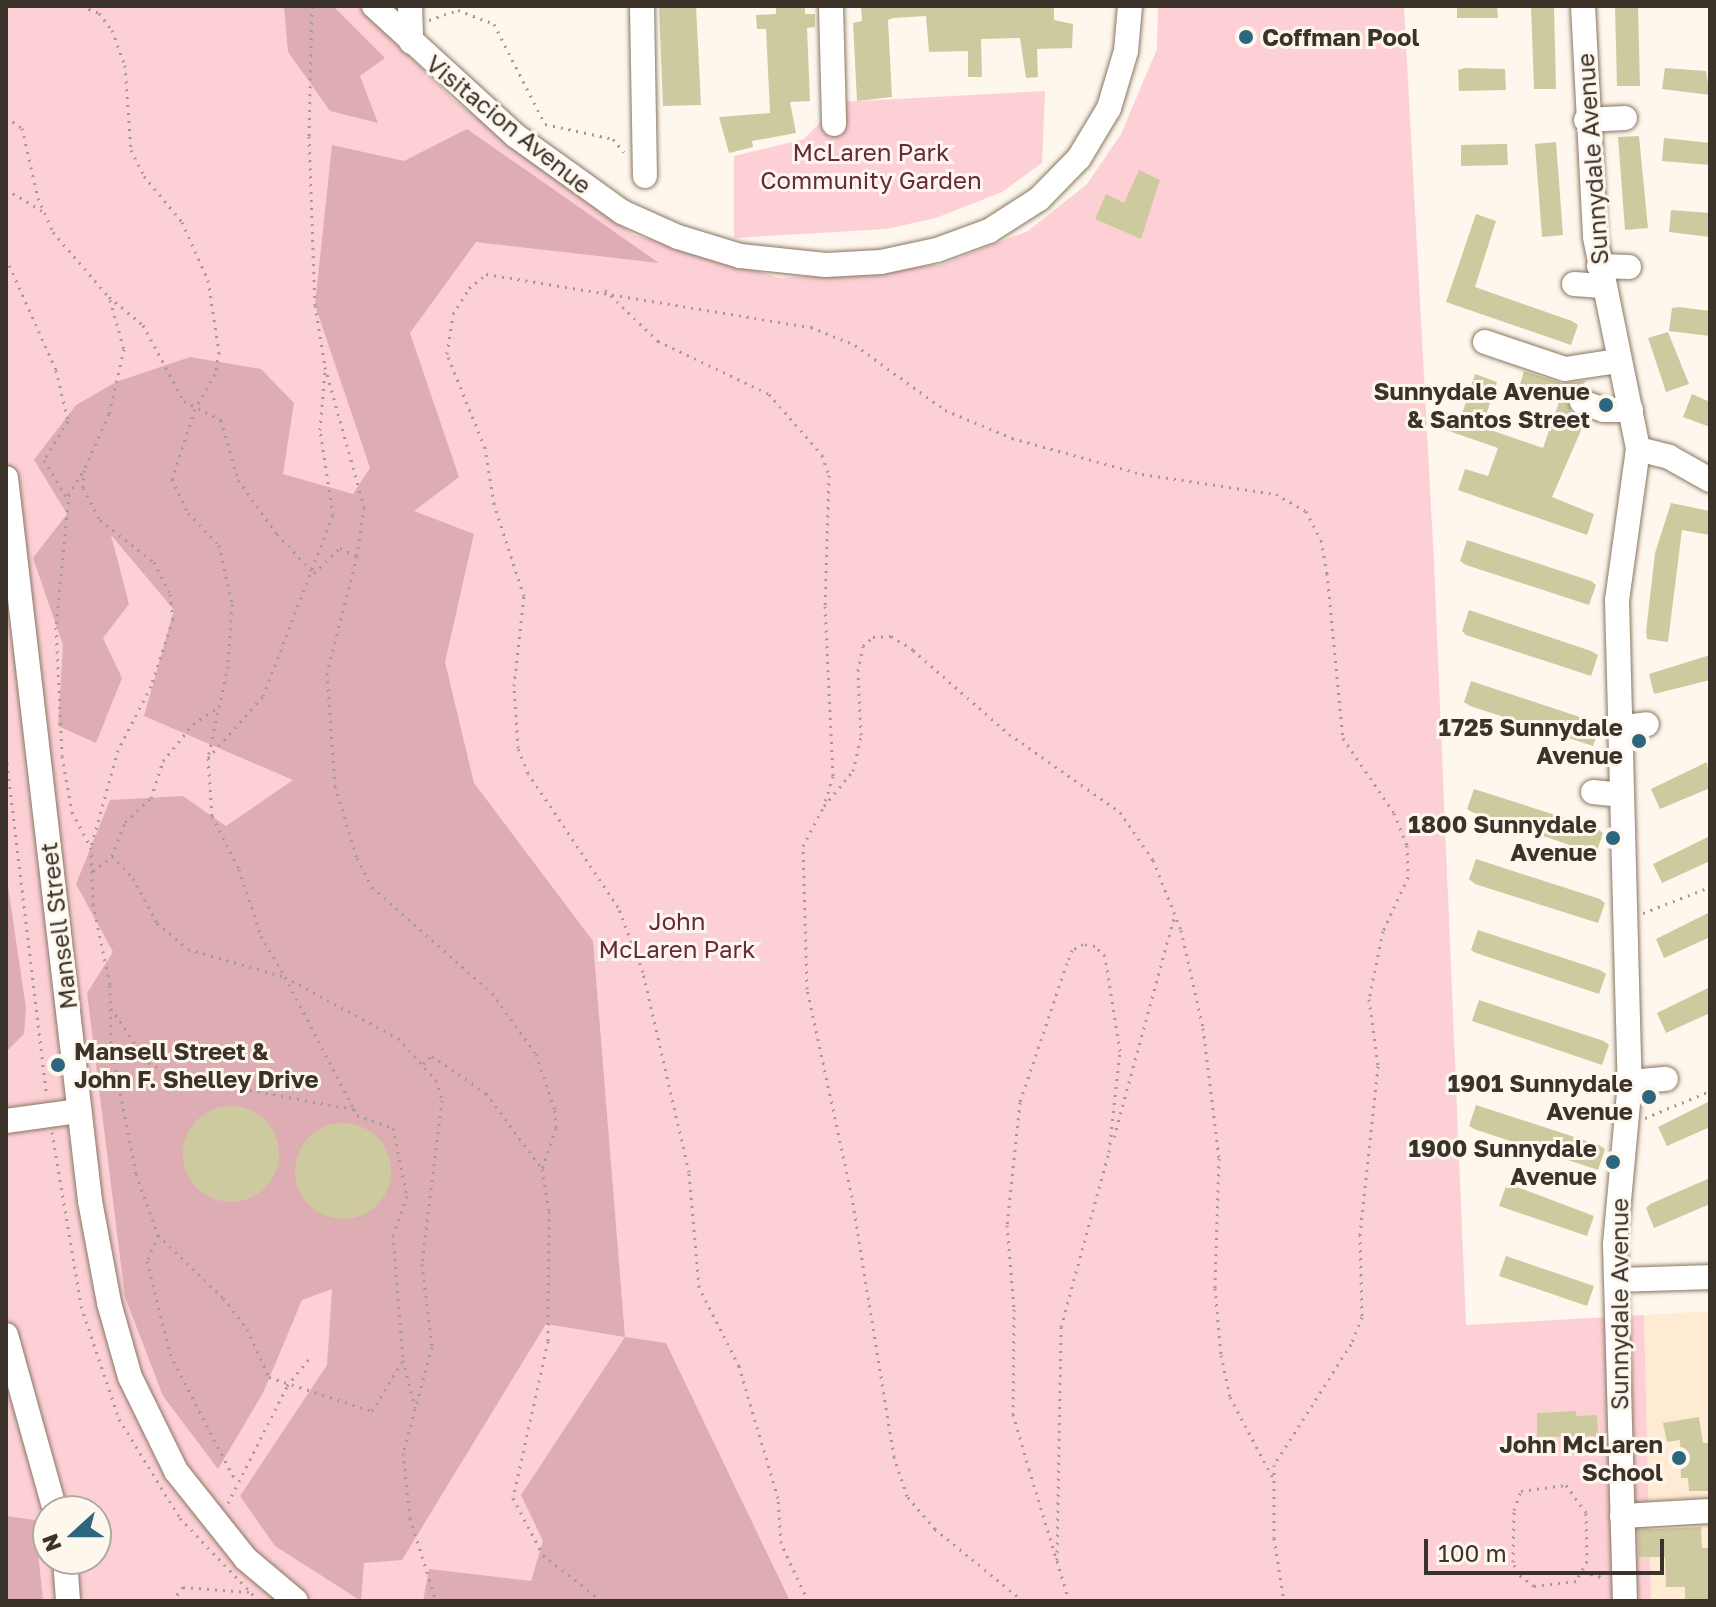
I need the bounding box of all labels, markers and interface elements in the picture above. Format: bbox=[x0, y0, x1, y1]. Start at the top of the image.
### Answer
place label: Coffman Pool bbox=[1262, 23, 1419, 51]
marker: Coffman Pool bbox=[1237, 28, 1255, 46]
street label: Visitacion Avenue bbox=[421, 49, 597, 199]
street label: Sunnydale Avenue bbox=[1570, 52, 1614, 266]
park label: McLaren Park Community Garden bbox=[760, 138, 982, 194]
place label: Sunnydale Avenue & Santos Street bbox=[1374, 377, 1590, 433]
marker: Sunnydale Avenue & Santos Street bbox=[1597, 396, 1615, 414]
place label: 1725 Sunnydale Avenue bbox=[1439, 713, 1623, 769]
marker: 1725 Sunnydale Avenue bbox=[1630, 732, 1648, 750]
place label: 1800 Sunnydale Avenue bbox=[1408, 810, 1597, 866]
marker: 1800 Sunnydale Avenue bbox=[1604, 829, 1622, 847]
street label: Mansell Street bbox=[33, 841, 83, 1011]
park label: John McLaren Park bbox=[599, 907, 755, 963]
place label: Mansell Street & John F. Shelley Drive bbox=[74, 1037, 319, 1093]
marker: Mansell Street & John F. Shelley Drive bbox=[49, 1056, 67, 1074]
place label: 1901 Sunnydale Avenue bbox=[1448, 1069, 1633, 1125]
marker: 1901 Sunnydale Avenue bbox=[1640, 1088, 1658, 1106]
place label: 1900 Sunnydale Avenue bbox=[1408, 1134, 1597, 1190]
marker: 1900 Sunnydale Avenue bbox=[1604, 1153, 1622, 1171]
street label: Sunnydale Avenue bbox=[1605, 1198, 1633, 1410]
place label: John McLaren School bbox=[1499, 1430, 1663, 1486]
marker: John McLaren School bbox=[1670, 1449, 1688, 1467]
north arrow bbox=[32, 1495, 112, 1575]
scale bar bbox=[1428, 1523, 1668, 1573]
text: N bbox=[35, 1530, 67, 1556]
text: 100 m bbox=[1438, 1538, 1507, 1567]

